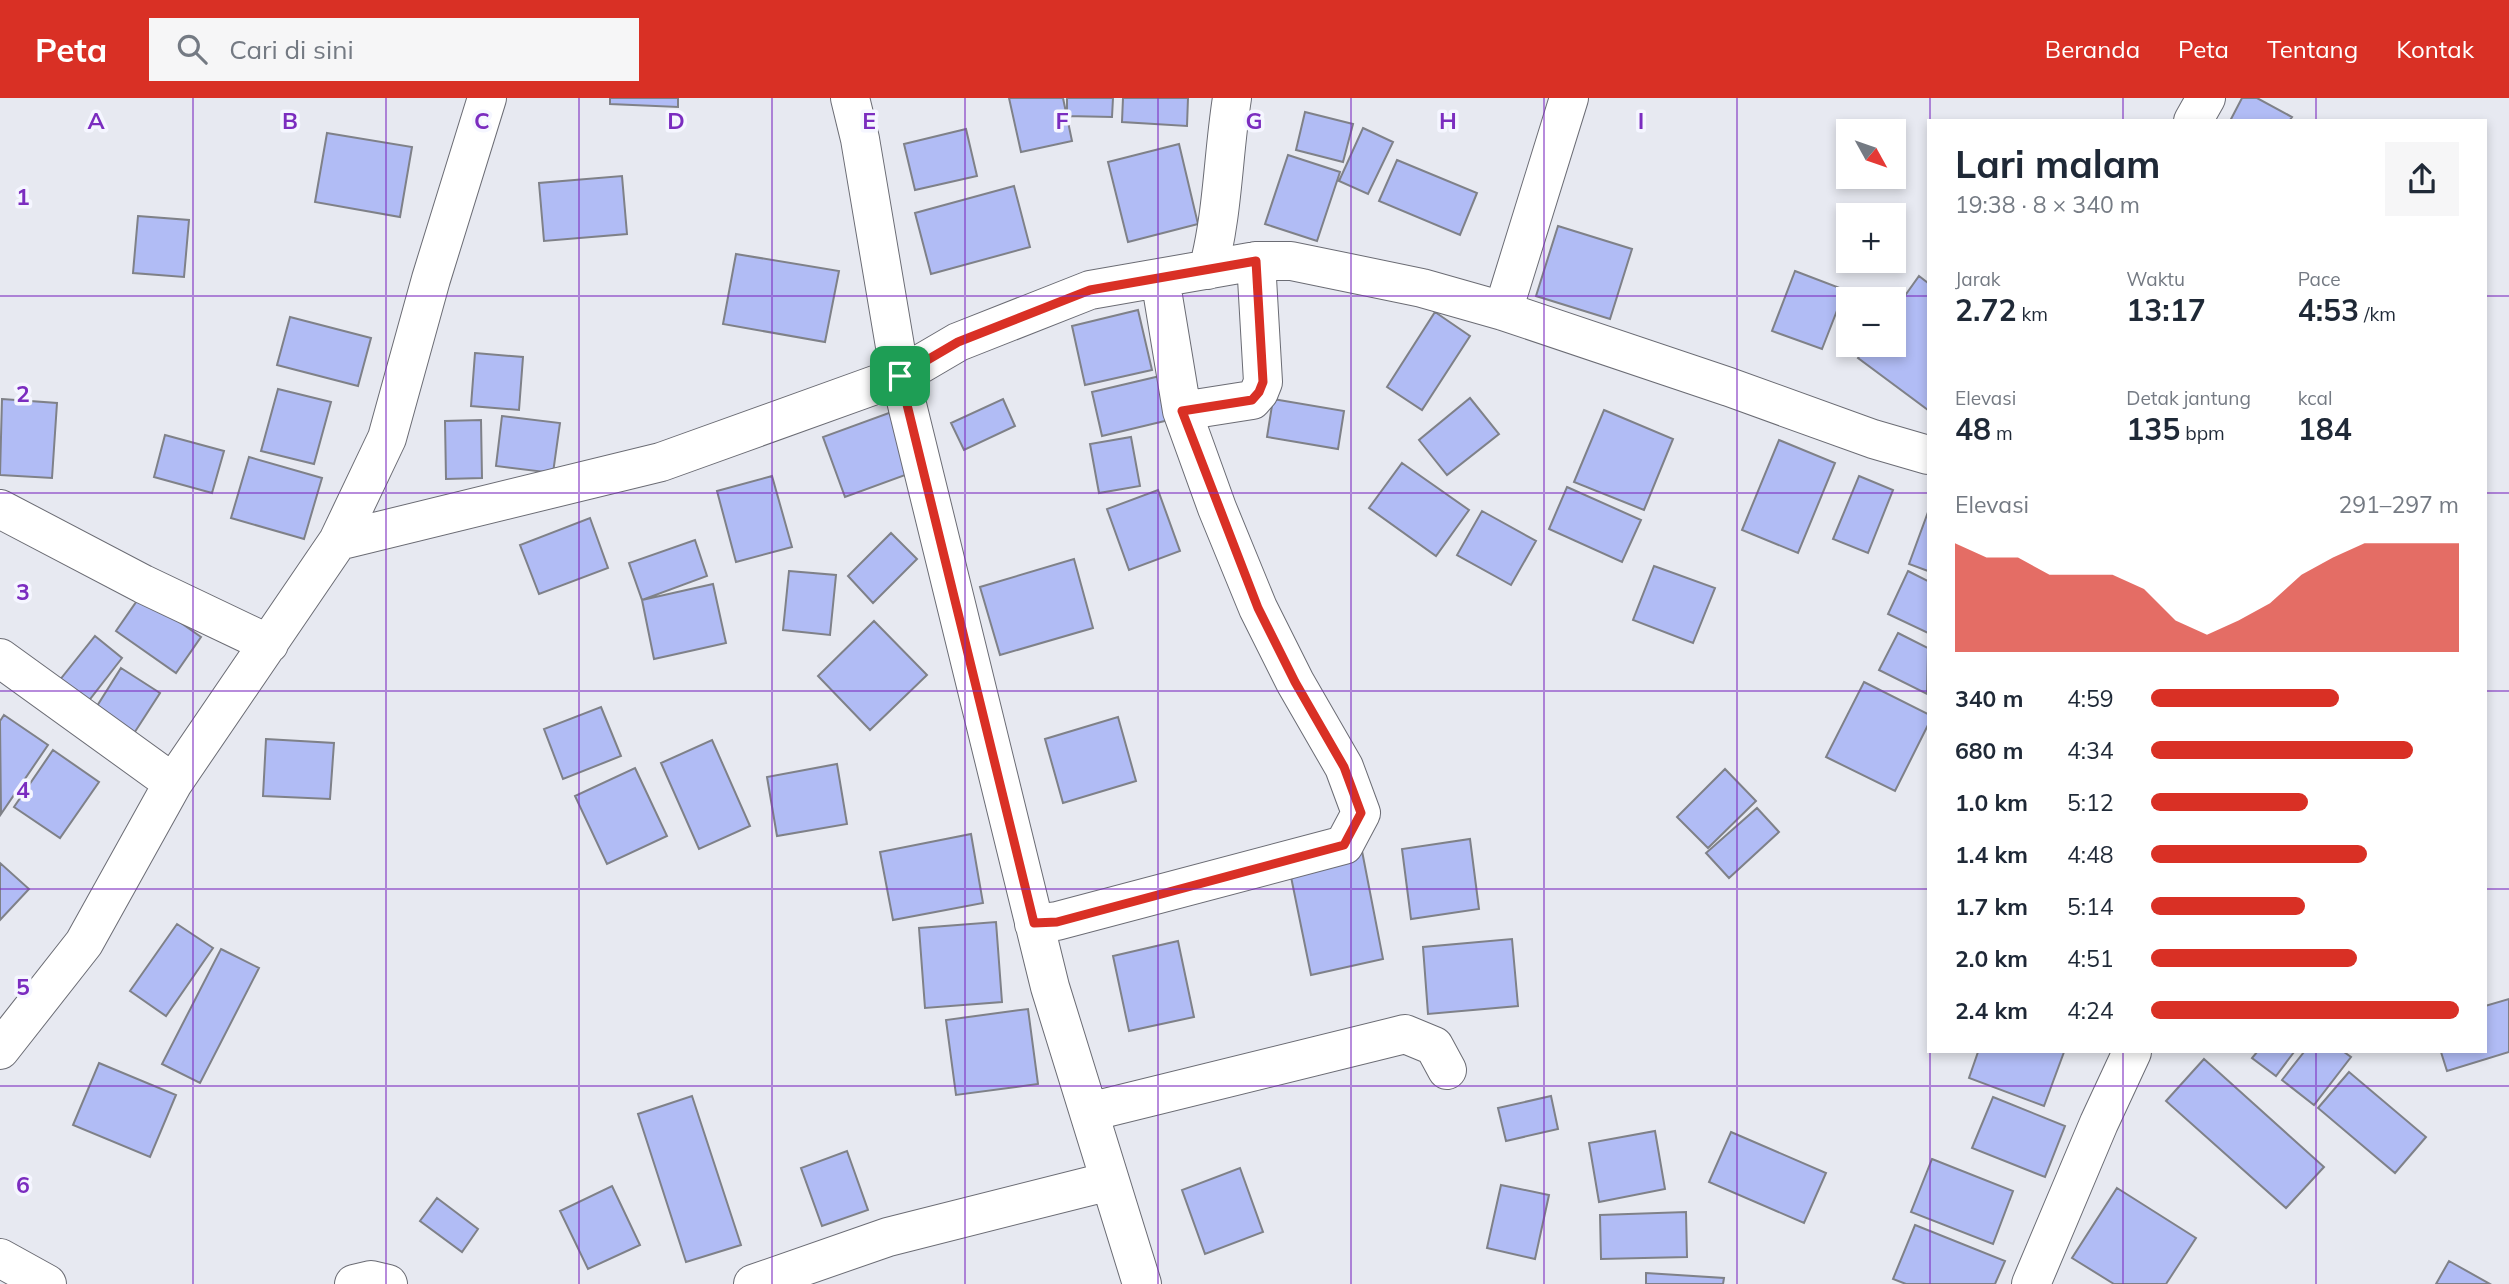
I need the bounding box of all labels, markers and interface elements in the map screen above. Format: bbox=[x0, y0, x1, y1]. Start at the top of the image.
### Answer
search box bbox=[149, 18, 639, 81]
text: Peta bbox=[35, 29, 107, 70]
icon: search bbox=[173, 30, 211, 68]
text: Cari di sini bbox=[229, 33, 354, 66]
text: Beranda bbox=[2045, 34, 2140, 64]
text: Peta bbox=[2178, 34, 2229, 64]
text: Tentang bbox=[2267, 34, 2358, 64]
text: Kontak bbox=[2396, 34, 2474, 64]
text: A bbox=[87, 106, 105, 135]
text: B bbox=[282, 106, 298, 135]
text: C bbox=[474, 106, 490, 135]
text: D bbox=[667, 106, 685, 135]
text: E bbox=[862, 106, 876, 135]
text: F bbox=[1055, 106, 1069, 135]
text: G bbox=[1245, 106, 1263, 135]
text: H bbox=[1439, 106, 1457, 135]
text: I bbox=[1638, 106, 1644, 135]
north arrow bbox=[1836, 119, 1906, 189]
map controls bbox=[1836, 119, 1906, 357]
text: Lari malam bbox=[1955, 140, 2160, 188]
button: share bbox=[2385, 142, 2459, 216]
text: 1 bbox=[16, 182, 30, 211]
text: 19:38 · 8 × 340 m bbox=[1955, 190, 2140, 219]
button: + bbox=[1836, 203, 1906, 273]
text: Jarak bbox=[1955, 267, 2001, 291]
text: Waktu bbox=[2126, 267, 2185, 291]
text: Pace bbox=[2298, 267, 2341, 291]
button: − bbox=[1836, 287, 1906, 357]
text: 2.72 bbox=[1955, 291, 2016, 329]
text: 13:17 bbox=[2126, 291, 2206, 329]
text: 4:53 bbox=[2298, 291, 2359, 329]
text: km bbox=[2016, 302, 2048, 326]
text: /km bbox=[2359, 302, 2396, 326]
pin bbox=[870, 346, 930, 406]
icon: arrive bbox=[881, 357, 919, 395]
text: 2 bbox=[16, 379, 30, 408]
text: Elevasi bbox=[1955, 386, 2016, 410]
text: Detak jantung bbox=[2126, 386, 2251, 410]
text: kcal bbox=[2298, 386, 2332, 410]
text: 48 bbox=[1955, 410, 1991, 448]
text: 135 bbox=[2126, 410, 2180, 448]
text: 184 bbox=[2298, 410, 2352, 448]
text: m bbox=[1991, 421, 2013, 445]
text: bpm bbox=[2180, 421, 2225, 445]
text: Elevasi bbox=[1955, 490, 2029, 519]
text: 291–297 m bbox=[2338, 490, 2459, 519]
text: 3 bbox=[16, 577, 30, 606]
text: 340 m bbox=[1955, 684, 2023, 713]
text: 4:59 bbox=[2067, 684, 2114, 713]
text: 680 m bbox=[1955, 736, 2023, 765]
text: 4:34 bbox=[2067, 736, 2114, 765]
text: 4 bbox=[16, 775, 30, 804]
text: 1.0 km bbox=[1955, 788, 2028, 817]
text: 5:12 bbox=[2067, 788, 2114, 817]
text: 1.4 km bbox=[1955, 840, 2028, 869]
text: 4:48 bbox=[2067, 840, 2114, 869]
text: 1.7 km bbox=[1955, 892, 2028, 921]
text: 5:14 bbox=[2067, 892, 2114, 921]
text: 2.0 km bbox=[1955, 944, 2028, 973]
text: 4:51 bbox=[2067, 944, 2114, 973]
text: 5 bbox=[16, 972, 30, 1001]
text: 2.4 km bbox=[1955, 996, 2028, 1025]
text: 4:24 bbox=[2067, 996, 2114, 1025]
text: 6 bbox=[16, 1170, 30, 1199]

